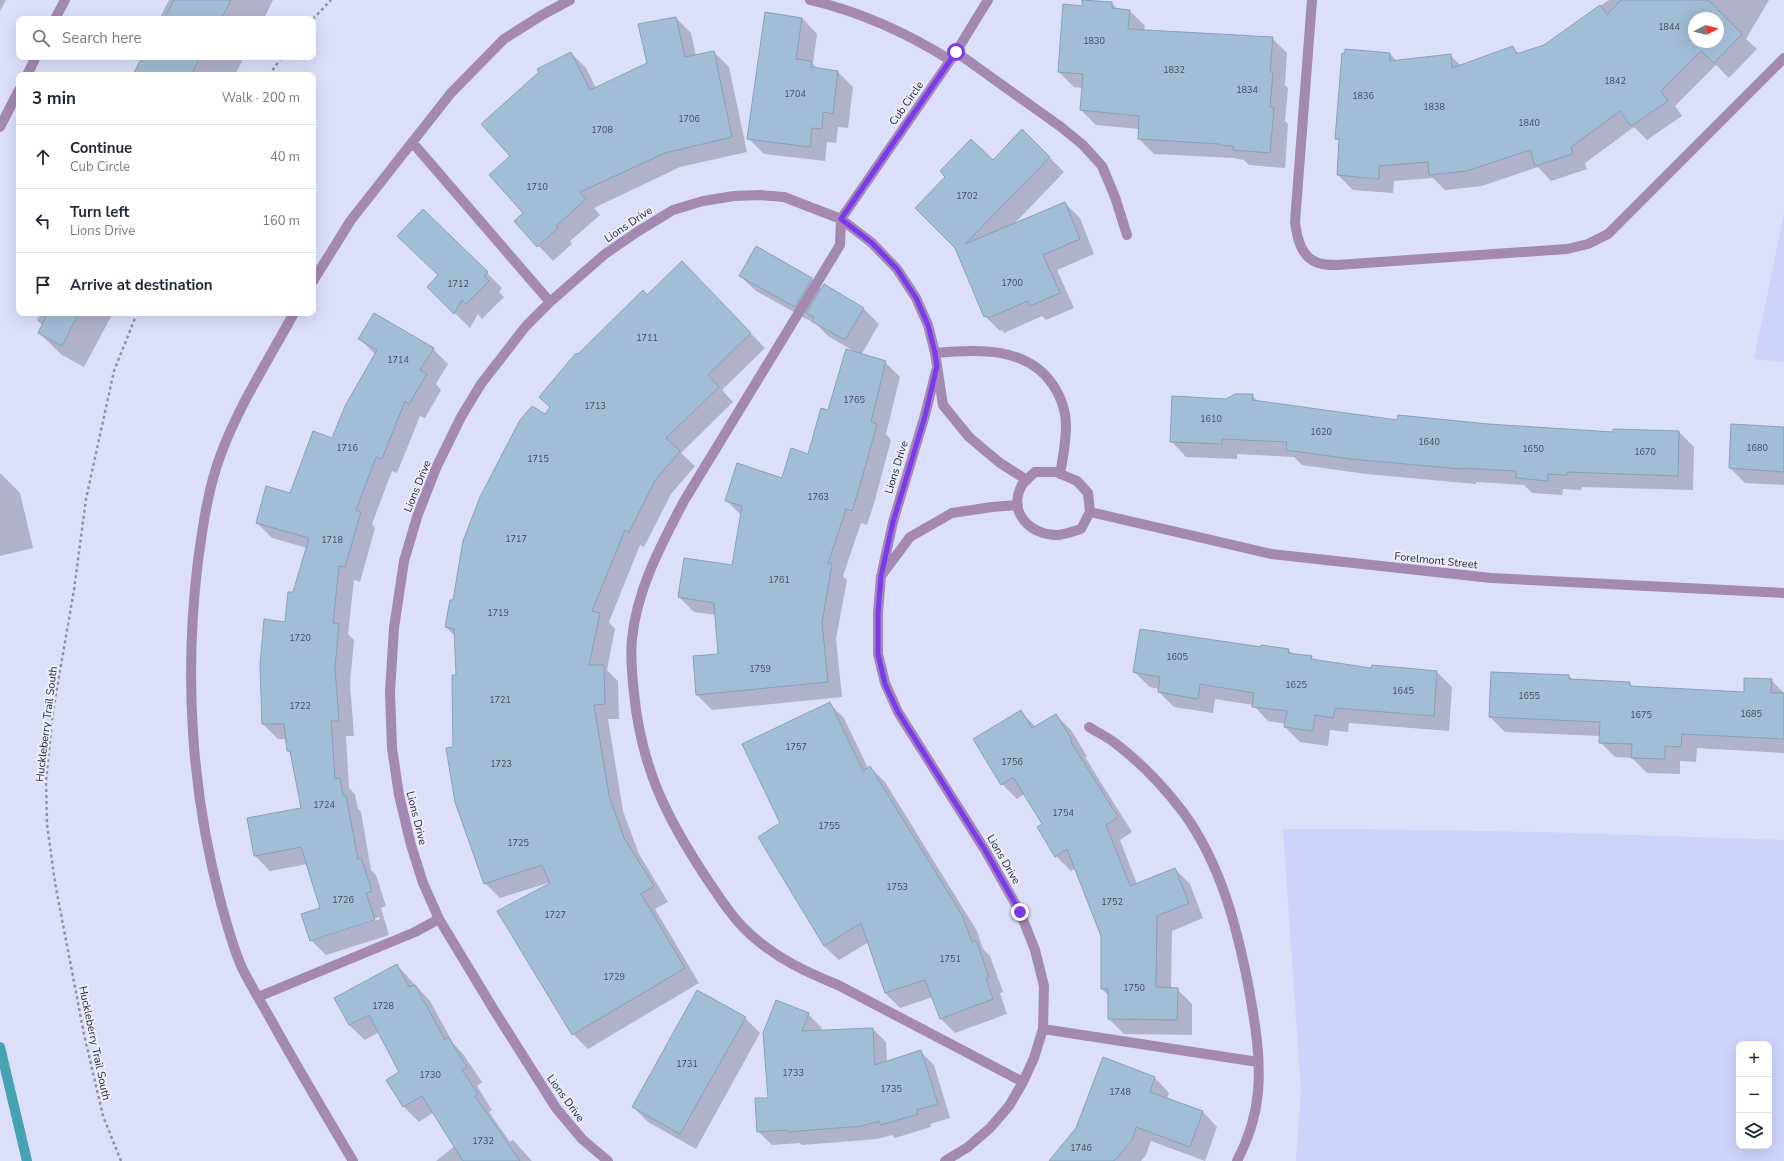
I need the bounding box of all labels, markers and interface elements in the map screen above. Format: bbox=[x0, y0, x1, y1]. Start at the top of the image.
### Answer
north arrow bbox=[1688, 12, 1724, 48]
search box bbox=[16, 16, 316, 60]
house number: 1844 bbox=[1658, 21, 1680, 33]
icon: search bbox=[30, 27, 52, 49]
text: Search here bbox=[62, 28, 142, 48]
house number: 1830 bbox=[1083, 35, 1105, 47]
route start bbox=[947, 43, 965, 61]
house number: 1832 bbox=[1163, 64, 1185, 76]
house number: 1842 bbox=[1604, 75, 1626, 87]
street label: Cub Circle bbox=[886, 78, 927, 128]
house number: 1834 bbox=[1236, 84, 1258, 96]
text: 3 min bbox=[32, 87, 76, 110]
house number: 1704 bbox=[784, 88, 806, 100]
text: Walk · 200 m bbox=[222, 89, 300, 107]
house number: 1836 bbox=[1352, 90, 1374, 102]
house number: 1838 bbox=[1423, 101, 1445, 113]
house number: 1706 bbox=[678, 113, 700, 125]
house number: 1840 bbox=[1518, 117, 1540, 129]
house number: 1708 bbox=[591, 124, 613, 136]
text: Continue bbox=[70, 138, 132, 158]
icon: ahead bbox=[32, 146, 54, 168]
text: 40 m bbox=[270, 148, 300, 166]
text: Cub Circle bbox=[70, 158, 130, 176]
house number: 1710 bbox=[526, 181, 548, 193]
house number: 1702 bbox=[956, 190, 978, 202]
text: Turn left bbox=[70, 202, 129, 222]
street label: Lions Drive bbox=[601, 203, 655, 246]
icon: left bbox=[32, 210, 54, 232]
text: 160 m bbox=[262, 212, 300, 230]
text: Lions Drive bbox=[70, 222, 135, 240]
icon: arrive bbox=[32, 274, 54, 296]
text: Arrive at destination bbox=[70, 275, 213, 295]
house number: 1700 bbox=[1001, 277, 1023, 289]
house number: 1712 bbox=[447, 278, 469, 290]
house number: 1711 bbox=[636, 332, 658, 344]
house number: 1714 bbox=[387, 354, 409, 366]
house number: 1765 bbox=[843, 394, 865, 406]
house number: 1713 bbox=[584, 400, 606, 412]
house number: 1610 bbox=[1200, 413, 1222, 425]
house number: 1620 bbox=[1310, 426, 1332, 438]
house number: 1640 bbox=[1418, 436, 1440, 448]
street label: Lions Drive bbox=[881, 438, 912, 496]
house number: 1716 bbox=[336, 442, 358, 454]
house number: 1680 bbox=[1746, 442, 1768, 454]
house number: 1650 bbox=[1522, 443, 1544, 455]
house number: 1670 bbox=[1634, 446, 1656, 458]
house number: 1715 bbox=[527, 453, 549, 465]
street label: Lions Drive bbox=[400, 458, 435, 515]
house number: 1763 bbox=[807, 491, 829, 503]
house number: 1717 bbox=[505, 533, 527, 545]
house number: 1718 bbox=[321, 534, 343, 546]
street label: Forelmont Street bbox=[1394, 549, 1478, 572]
house number: 1761 bbox=[768, 574, 790, 586]
house number: 1719 bbox=[487, 607, 509, 619]
house number: 1720 bbox=[289, 632, 311, 644]
house number: 1605 bbox=[1166, 651, 1188, 663]
house number: 1759 bbox=[749, 663, 771, 675]
street label: Huckleberry Trail South bbox=[32, 665, 61, 783]
house number: 1625 bbox=[1285, 679, 1307, 691]
house number: 1645 bbox=[1392, 685, 1414, 697]
house number: 1655 bbox=[1518, 690, 1540, 702]
house number: 1721 bbox=[489, 694, 511, 706]
house number: 1722 bbox=[289, 700, 311, 712]
house number: 1685 bbox=[1740, 708, 1762, 720]
house number: 1675 bbox=[1630, 709, 1652, 721]
house number: 1757 bbox=[785, 741, 807, 753]
house number: 1756 bbox=[1001, 756, 1023, 768]
house number: 1723 bbox=[490, 758, 512, 770]
street label: Lions Drive bbox=[403, 790, 430, 847]
house number: 1724 bbox=[313, 799, 335, 811]
house number: 1754 bbox=[1052, 807, 1074, 819]
house number: 1755 bbox=[818, 820, 840, 832]
street label: Lions Drive bbox=[983, 832, 1024, 887]
house number: 1725 bbox=[507, 837, 529, 849]
house number: 1753 bbox=[886, 881, 908, 893]
house number: 1726 bbox=[332, 894, 354, 906]
house number: 1752 bbox=[1101, 896, 1123, 908]
route end bbox=[1011, 903, 1029, 921]
house number: 1727 bbox=[544, 909, 566, 921]
house number: 1751 bbox=[939, 953, 961, 965]
house number: 1729 bbox=[603, 971, 625, 983]
house number: 1750 bbox=[1123, 982, 1145, 994]
street label: Huckleberry Trail South bbox=[75, 985, 114, 1102]
house number: 1728 bbox=[372, 1000, 394, 1012]
map controls bbox=[1736, 1041, 1772, 1149]
button: + bbox=[1736, 1041, 1772, 1077]
house number: 1731 bbox=[676, 1058, 698, 1070]
house number: 1733 bbox=[782, 1067, 804, 1079]
house number: 1730 bbox=[419, 1069, 441, 1081]
street label: Lions Drive bbox=[543, 1072, 588, 1125]
button: − bbox=[1736, 1077, 1772, 1113]
house number: 1735 bbox=[880, 1083, 902, 1095]
house number: 1748 bbox=[1109, 1086, 1131, 1098]
button: layers bbox=[1736, 1113, 1772, 1149]
house number: 1732 bbox=[472, 1135, 494, 1147]
house number: 1746 bbox=[1070, 1142, 1092, 1154]

